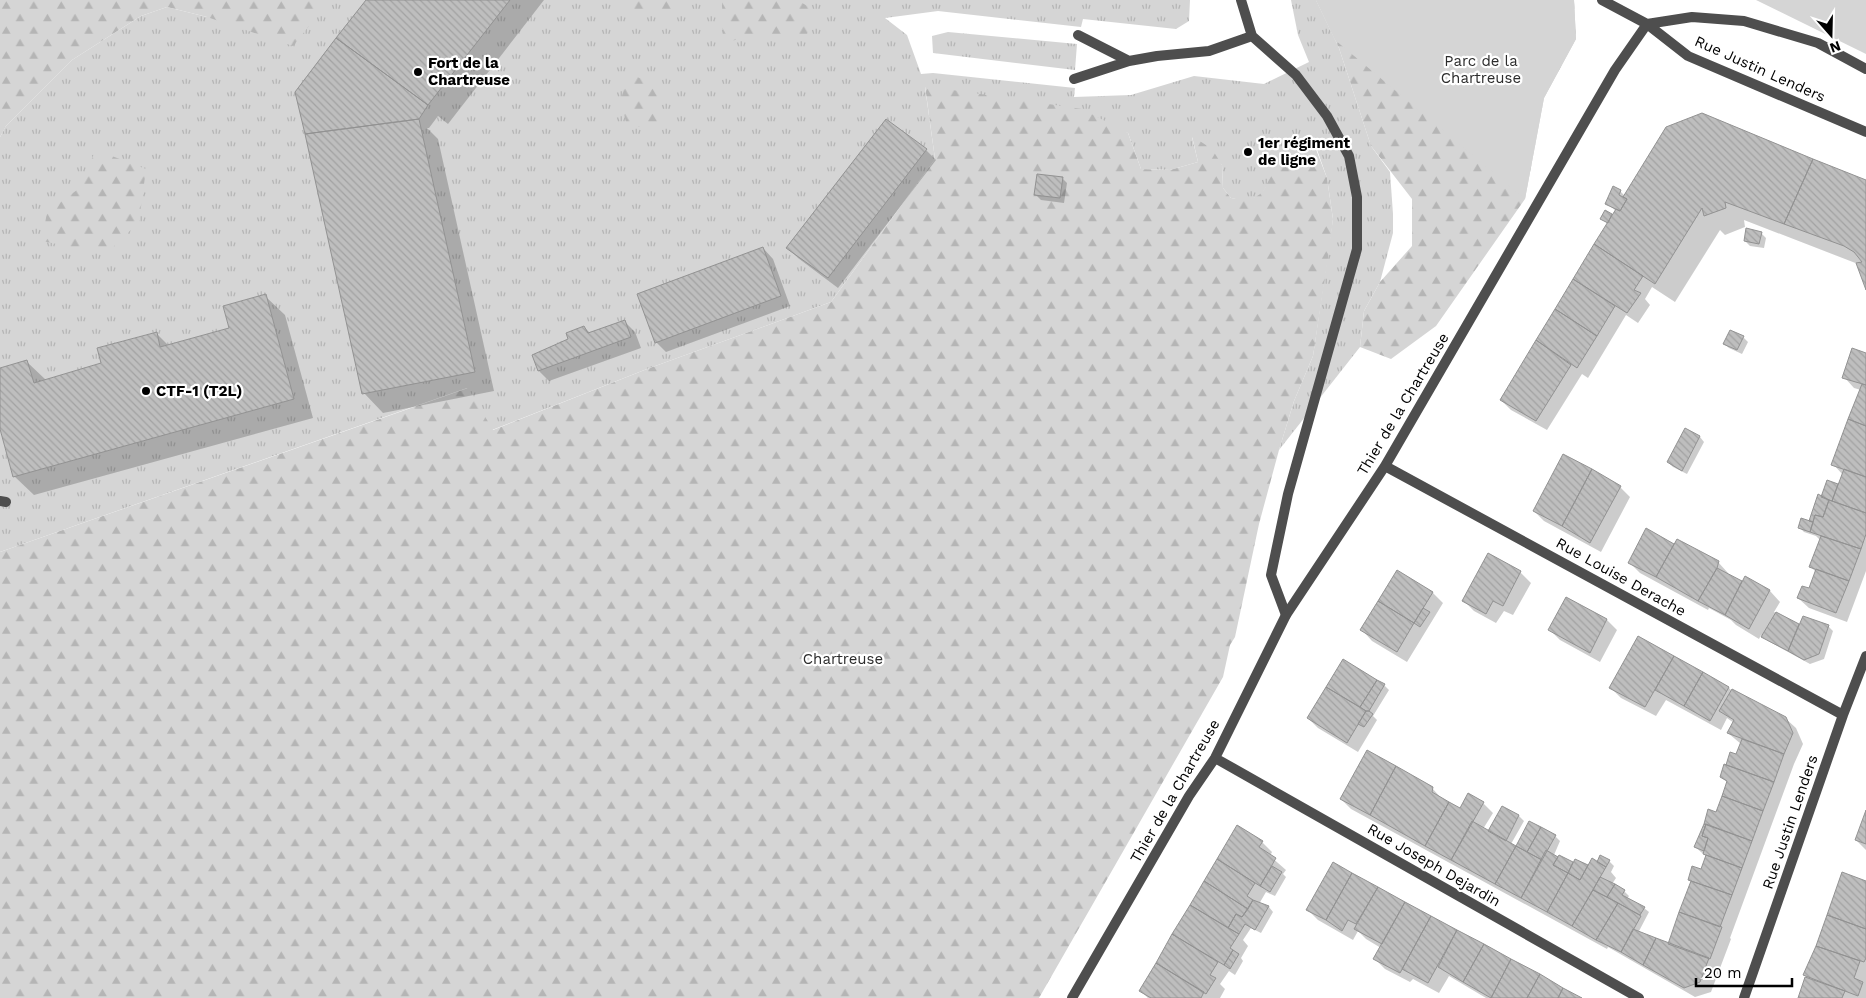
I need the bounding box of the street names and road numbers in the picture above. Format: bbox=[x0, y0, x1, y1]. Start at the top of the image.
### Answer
street label: Rue Justin Lenders bbox=[1692, 32, 1828, 106]
street label: Thier de la Chartreuse bbox=[1353, 330, 1453, 478]
street label: Rue Louise Derache bbox=[1553, 534, 1689, 620]
street label: Thier de la Chartreuse bbox=[1126, 716, 1224, 866]
street label: Rue Justin Lenders bbox=[1759, 752, 1822, 892]
street label: Rue Joseph Dejardin bbox=[1364, 820, 1504, 910]

